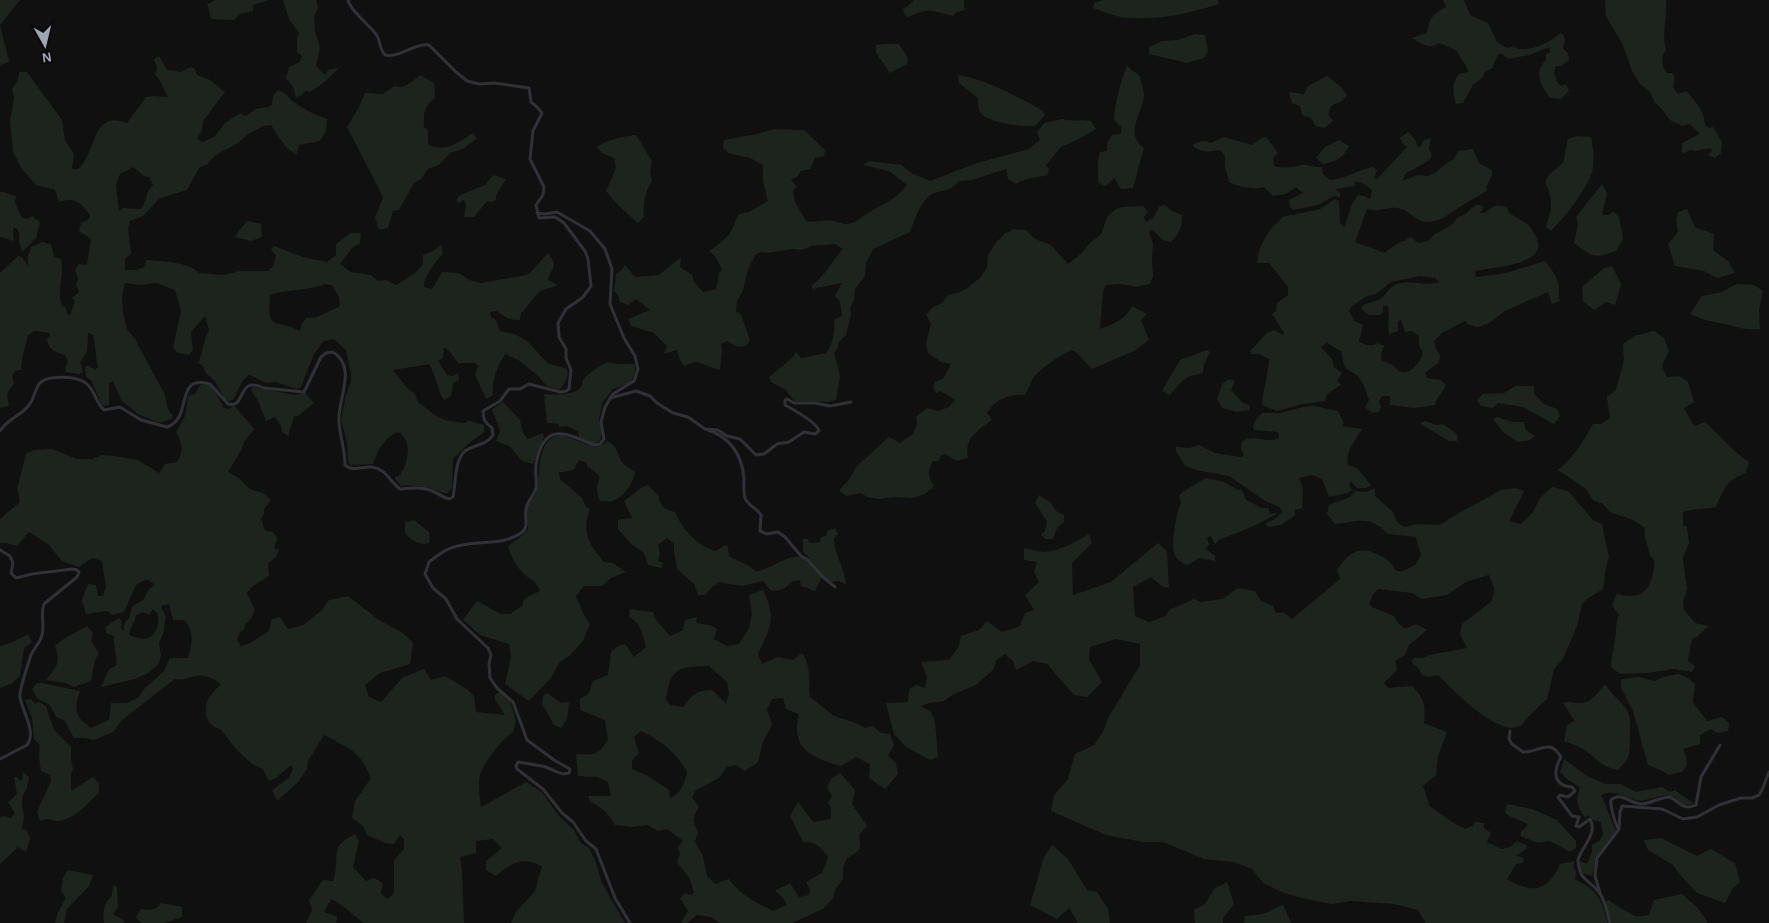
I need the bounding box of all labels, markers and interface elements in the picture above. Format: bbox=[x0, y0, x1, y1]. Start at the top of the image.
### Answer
north arrow bbox=[20, 20, 70, 70]
text: N bbox=[41, 49, 52, 64]

